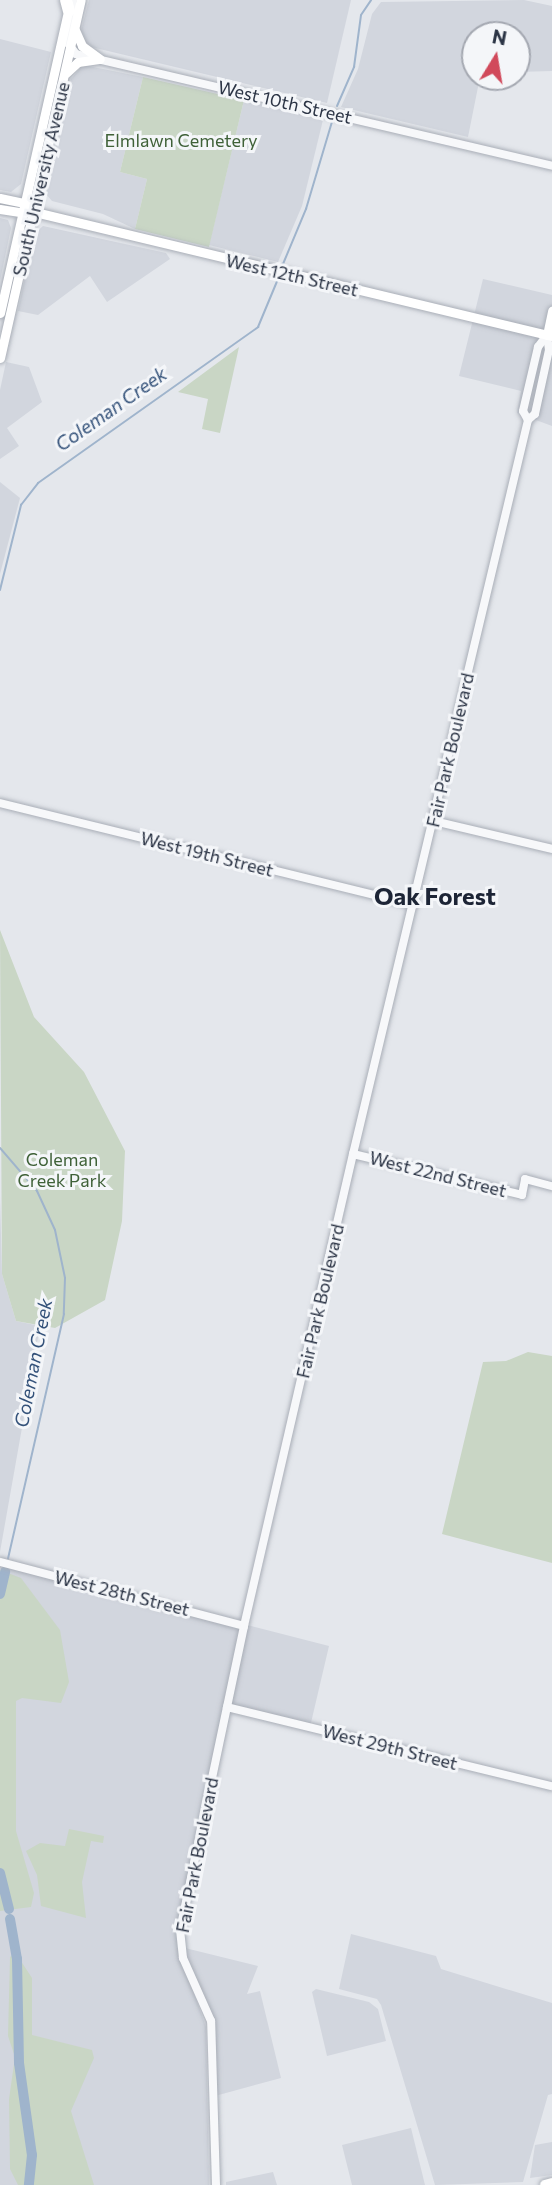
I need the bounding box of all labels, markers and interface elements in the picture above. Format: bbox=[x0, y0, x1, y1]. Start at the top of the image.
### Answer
north arrow bbox=[461, 21, 531, 91]
text: N bbox=[491, 24, 509, 50]
street label: West 10th Street bbox=[216, 76, 354, 128]
street label: South University Avenue bbox=[8, 80, 74, 278]
park label: Elmlawn Cemetery bbox=[104, 129, 258, 151]
street label: West 12th Street bbox=[224, 249, 360, 301]
water label: Coleman Creek bbox=[51, 362, 171, 456]
street label: Fair Park Boulevard bbox=[422, 671, 478, 829]
street label: West 19th Street bbox=[138, 827, 276, 881]
district label: Oak Forest bbox=[374, 882, 496, 910]
street label: West 22nd Street bbox=[367, 1147, 509, 1201]
park label: Coleman Creek Park bbox=[17, 1149, 107, 1192]
street label: Fair Park Boulevard bbox=[292, 1222, 348, 1380]
water label: Coleman Creek bbox=[9, 1297, 57, 1429]
street label: West 28th Street bbox=[52, 1566, 192, 1620]
street label: West 29th Street bbox=[320, 1720, 460, 1774]
street label: Fair Park Boulevard bbox=[171, 1776, 223, 1934]

